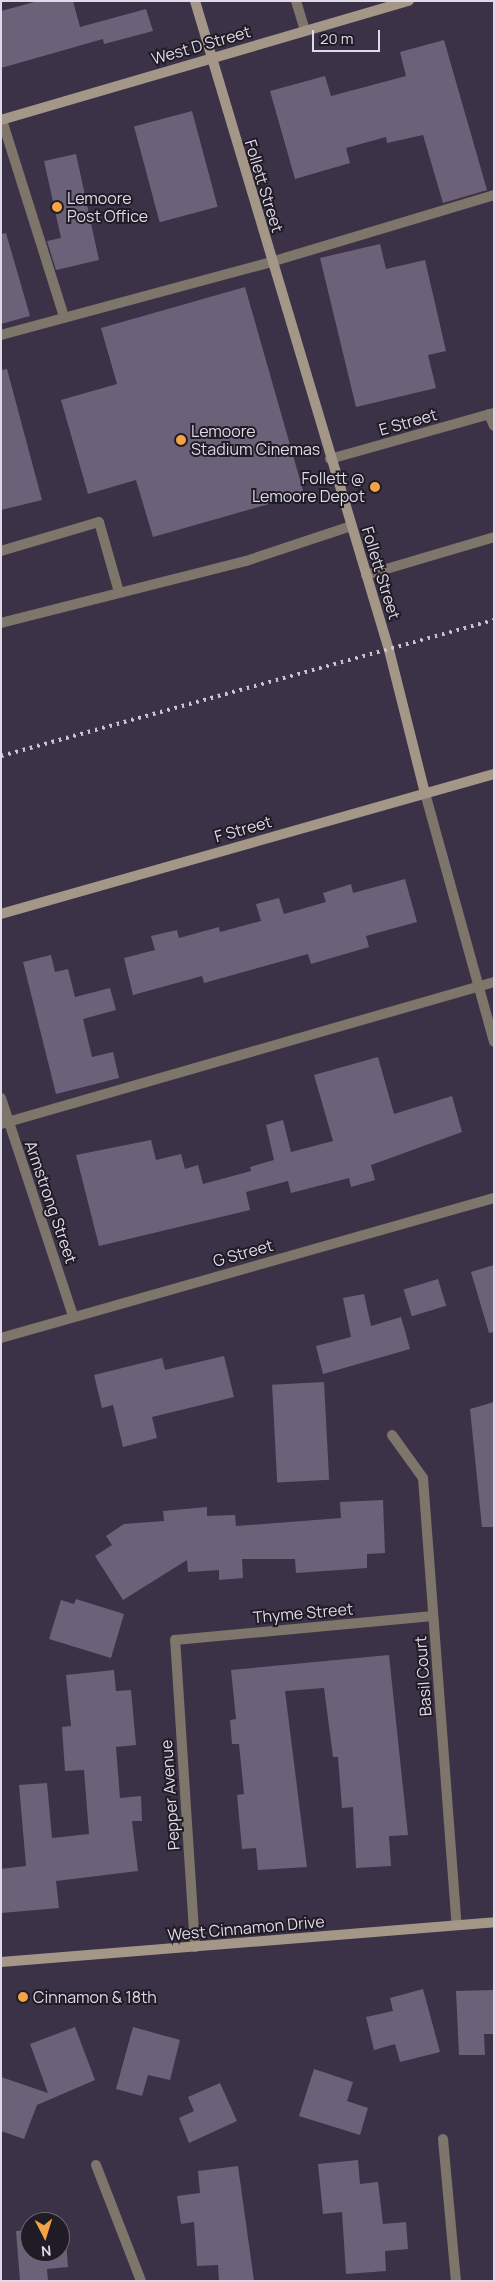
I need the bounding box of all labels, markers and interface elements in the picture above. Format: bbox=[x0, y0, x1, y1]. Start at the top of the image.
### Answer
scale bar bbox=[315, 20, 382, 52]
street label: West D Street bbox=[149, 22, 253, 68]
text: 20 m bbox=[320, 28, 353, 49]
street label: Follett Street bbox=[241, 137, 287, 235]
place label: Lemoore Post Office bbox=[67, 188, 148, 226]
marker: Lemoore Post Office bbox=[51, 201, 63, 213]
street label: E Street bbox=[377, 405, 439, 439]
place label: Lemoore Stadium Cinemas bbox=[191, 421, 320, 459]
marker: Lemoore Stadium Cinemas bbox=[175, 434, 187, 446]
place label: Follett @ Lemoore Depot bbox=[252, 468, 365, 506]
marker: Follett @ Lemoore Depot bbox=[369, 481, 381, 493]
street label: Follett Street bbox=[358, 524, 404, 622]
street label: F Street bbox=[212, 812, 274, 846]
street label: Armstrong Street bbox=[21, 1138, 81, 1266]
street label: G Street bbox=[211, 1235, 275, 1271]
street label: Thyme Street bbox=[252, 1599, 354, 1627]
street label: Basil Court bbox=[411, 1635, 435, 1717]
street label: Pepper Avenue bbox=[157, 1739, 183, 1851]
street label: West Cinnamon Drive bbox=[167, 1912, 325, 1944]
place label: Cinnamon & 18th bbox=[33, 1987, 157, 2007]
marker: Cinnamon & 18th bbox=[17, 1991, 29, 2003]
north arrow bbox=[20, 2212, 70, 2262]
text: N bbox=[40, 2242, 52, 2261]

